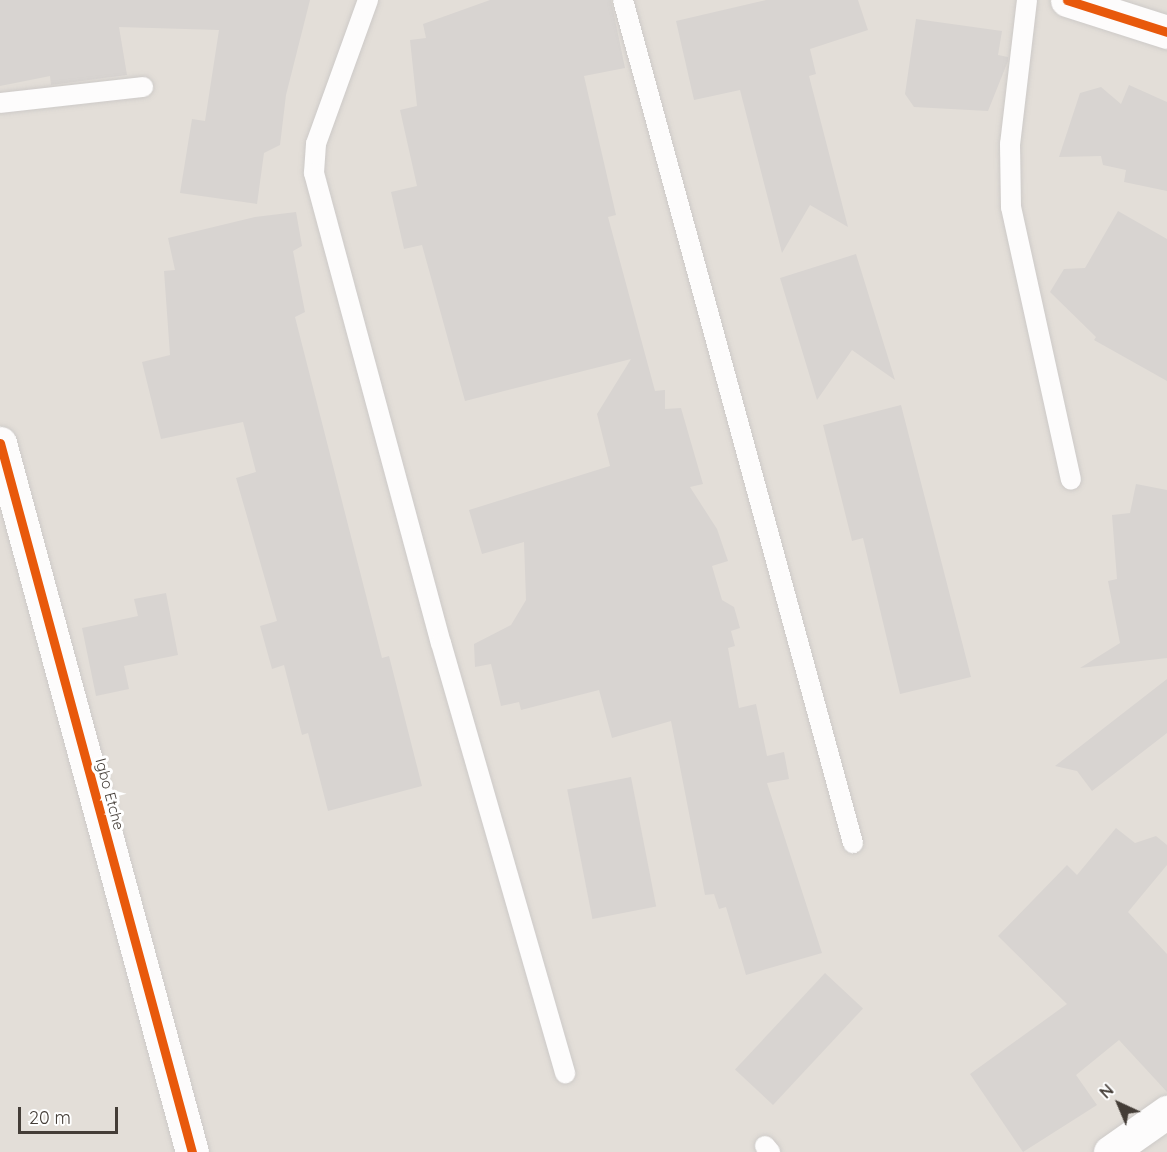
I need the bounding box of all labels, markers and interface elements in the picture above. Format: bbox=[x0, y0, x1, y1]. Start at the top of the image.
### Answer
street label: Igbo Etche bbox=[92, 756, 128, 832]
north arrow bbox=[1089, 1074, 1149, 1134]
text: N bbox=[1095, 1080, 1118, 1102]
scale bar bbox=[21, 1095, 122, 1133]
text: 20 m bbox=[29, 1106, 71, 1129]

